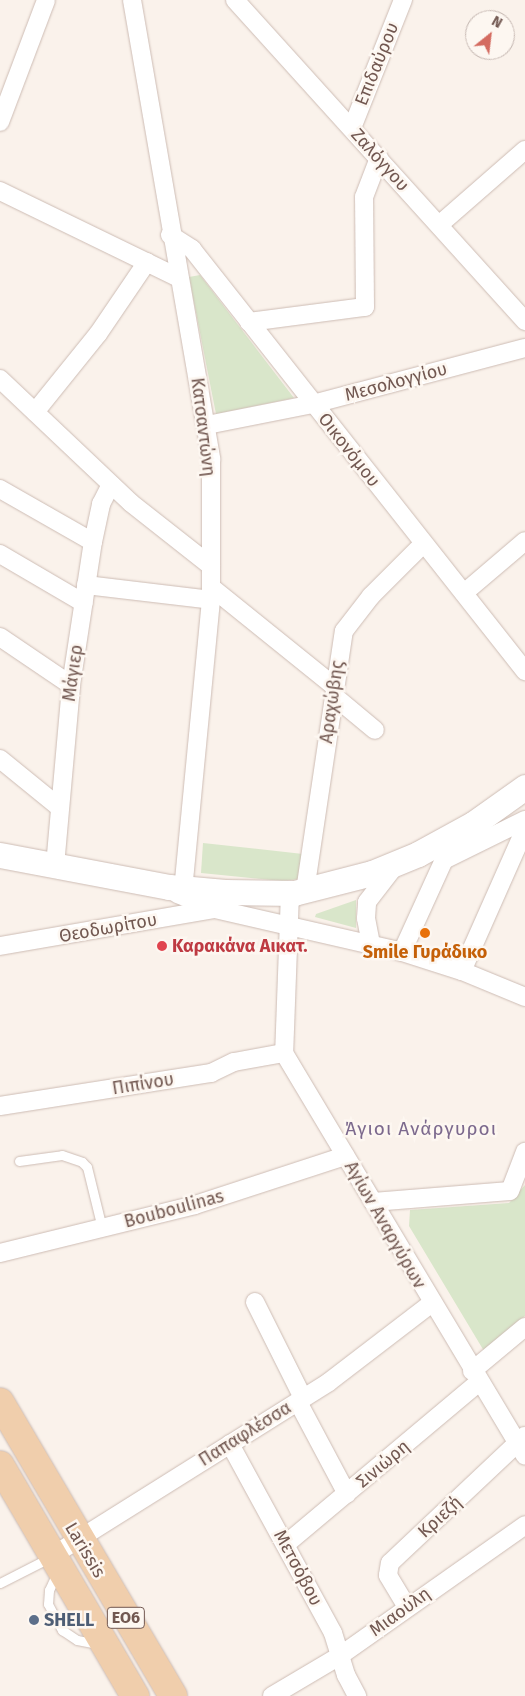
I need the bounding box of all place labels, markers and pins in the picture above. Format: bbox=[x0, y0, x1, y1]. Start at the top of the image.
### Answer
marker: Smile Γυράδικο bbox=[419, 927, 431, 939]
place label: Καρακάνα Αικατ. bbox=[172, 935, 308, 957]
marker: Καρακάνα Αικατ. bbox=[156, 940, 168, 952]
place label: Smile Γυράδικο bbox=[363, 941, 487, 963]
place label: SHELL bbox=[44, 1609, 94, 1631]
marker: SHELL bbox=[28, 1614, 40, 1626]

